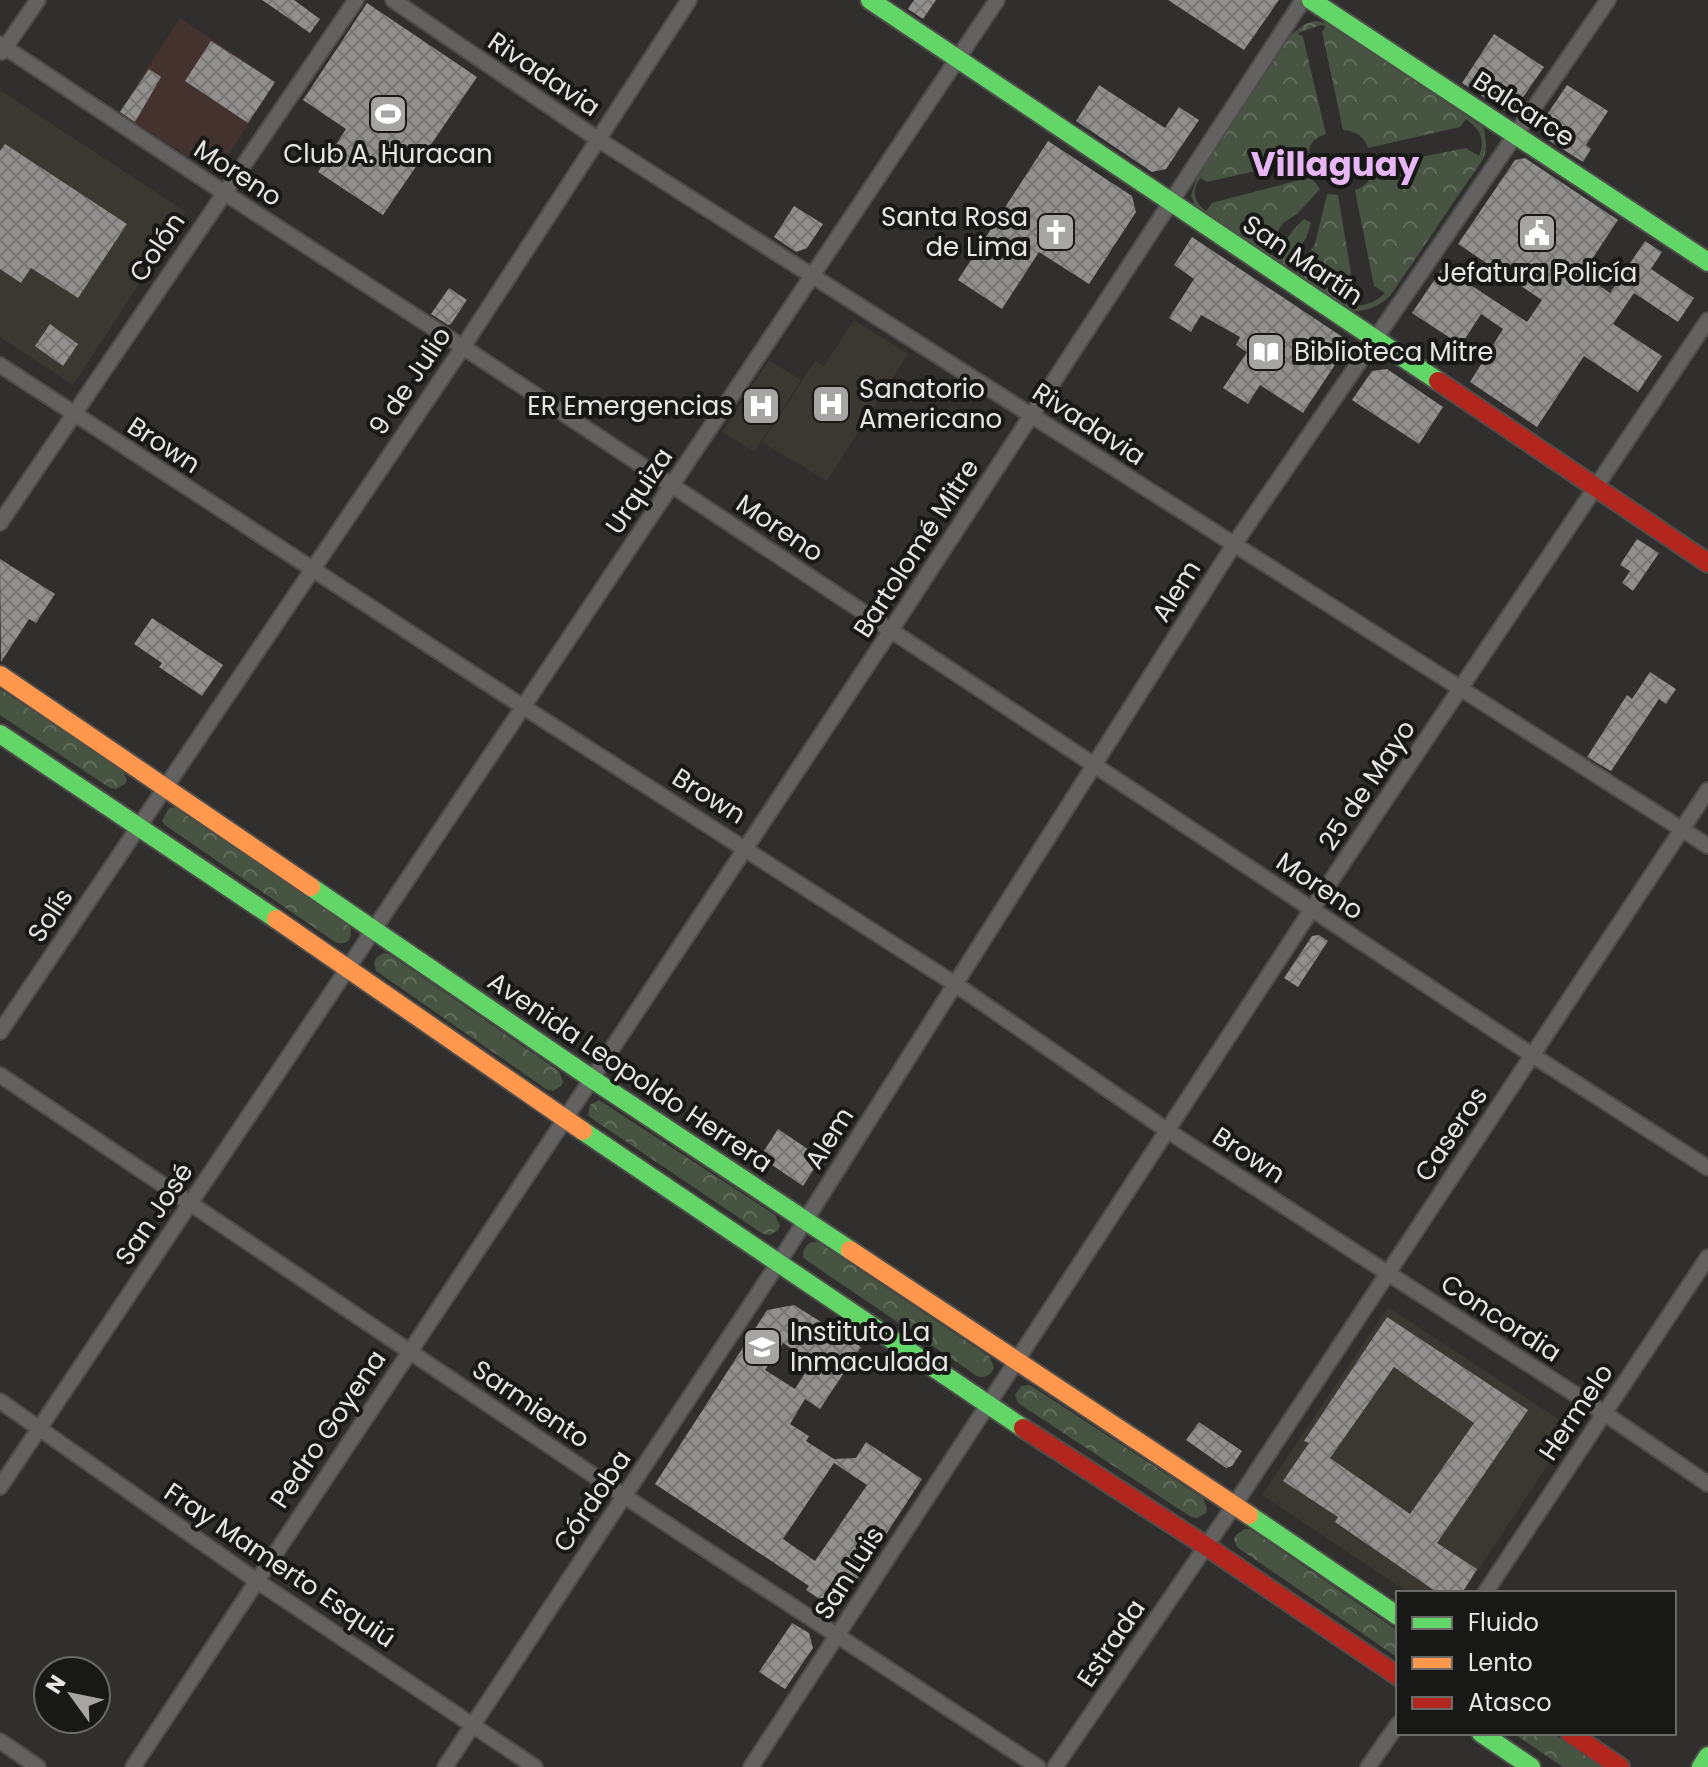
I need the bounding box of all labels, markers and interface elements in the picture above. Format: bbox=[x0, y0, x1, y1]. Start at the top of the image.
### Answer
street label: Rivadavia bbox=[481, 23, 607, 125]
street label: Balcarce bbox=[1466, 63, 1582, 155]
sports icon: Club A. Huracan bbox=[367, 93, 409, 135]
street label: Moreno bbox=[187, 131, 289, 215]
place label: Club A. Huracan bbox=[283, 136, 493, 172]
district label: Villaguay bbox=[1251, 140, 1420, 188]
place label: Santa Rosa de Lima bbox=[881, 199, 1028, 265]
street label: Colón bbox=[121, 205, 193, 289]
street label: San Martín bbox=[1235, 206, 1371, 314]
church icon: Santa Rosa de Lima bbox=[1035, 211, 1077, 253]
public building icon: Jefatura Policía bbox=[1516, 212, 1558, 254]
place label: Jefatura Policía bbox=[1437, 255, 1637, 291]
street label: 9 de Julio bbox=[360, 320, 460, 442]
library icon: Biblioteca Mitre bbox=[1245, 331, 1287, 373]
place label: Biblioteca Mitre bbox=[1294, 334, 1493, 370]
place label: Sanatorio Americano bbox=[859, 371, 1002, 437]
street label: Rivadavia bbox=[1025, 374, 1153, 474]
hospital icon: Sanatorio Americano bbox=[810, 383, 852, 425]
hospital icon: ER Emergencias bbox=[740, 385, 782, 427]
place label: ER Emergencias bbox=[527, 388, 733, 424]
street label: Brown bbox=[121, 408, 207, 482]
street label: Urquiza bbox=[597, 441, 681, 541]
street label: Bartolomé Mitre bbox=[845, 452, 987, 644]
street label: Moreno bbox=[729, 486, 831, 570]
street label: Alem bbox=[1143, 553, 1209, 629]
street label: 25 de Mayo bbox=[1310, 713, 1424, 857]
street label: Brown bbox=[665, 759, 753, 833]
street label: Moreno bbox=[1269, 844, 1371, 928]
street label: Solís bbox=[19, 881, 81, 949]
street label: Avenida Leopoldo Herrera bbox=[481, 963, 779, 1181]
street label: Caseros bbox=[1406, 1079, 1496, 1189]
street label: Alem bbox=[796, 1100, 862, 1176]
street label: Brown bbox=[1206, 1118, 1292, 1192]
street label: San José bbox=[106, 1156, 202, 1272]
street label: Concordia bbox=[1434, 1266, 1568, 1370]
place label: Instituto La Inmaculada bbox=[790, 1314, 949, 1380]
school or university icon: Instituto La Inmaculada bbox=[741, 1326, 783, 1368]
street label: Pedro Goyena bbox=[262, 1343, 394, 1515]
street label: Sarmiento bbox=[465, 1351, 597, 1457]
street label: Hermelo bbox=[1530, 1356, 1622, 1468]
street label: Córdoba bbox=[545, 1443, 639, 1559]
street label: Fray Mamerto Esquiú bbox=[157, 1474, 403, 1656]
street label: San Luis bbox=[806, 1519, 892, 1627]
legend bbox=[1396, 1591, 1676, 1735]
street label: Estrada bbox=[1068, 1592, 1154, 1694]
text: Fluido bbox=[1468, 1606, 1539, 1639]
text: Lento bbox=[1468, 1646, 1533, 1679]
north arrow bbox=[32, 1655, 112, 1735]
text: N bbox=[38, 1669, 73, 1700]
text: Atasco bbox=[1468, 1686, 1552, 1719]

